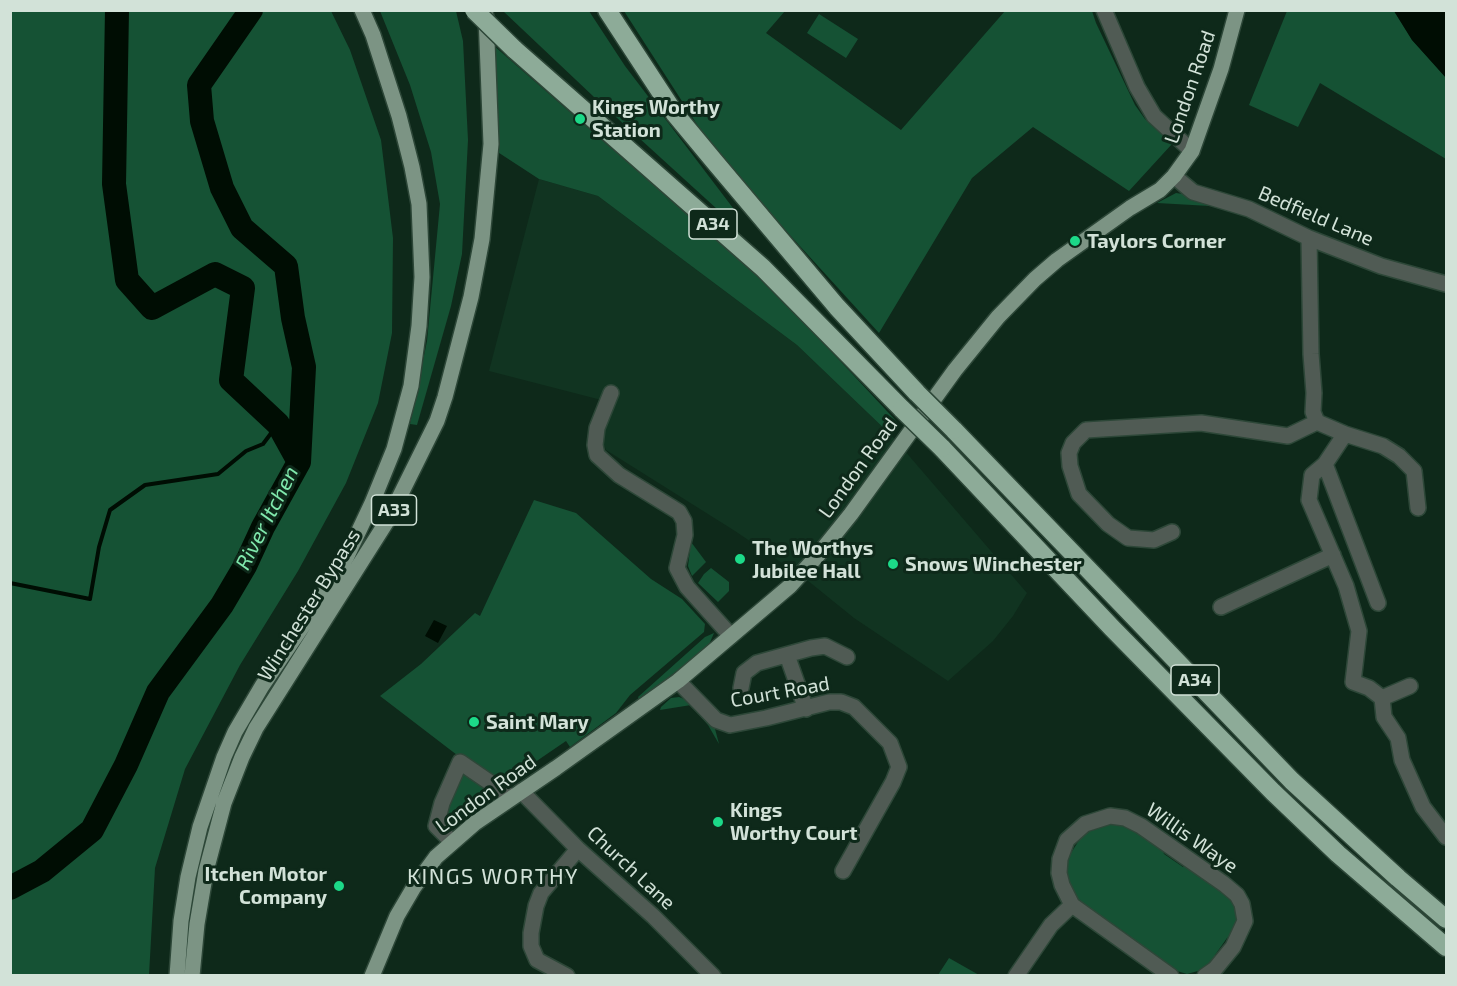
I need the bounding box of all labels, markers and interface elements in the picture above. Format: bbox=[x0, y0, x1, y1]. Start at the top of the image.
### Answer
street label: London Road bbox=[1159, 27, 1221, 147]
place label: Kings Worthy Station bbox=[592, 95, 720, 142]
marker: Kings Worthy Station bbox=[573, 112, 587, 126]
street label: Bedfield Lane bbox=[1255, 181, 1377, 251]
road number: A34 bbox=[689, 209, 737, 239]
place label: Taylors Corner bbox=[1087, 229, 1226, 253]
marker: Taylors Corner bbox=[1068, 234, 1082, 248]
street label: London Road bbox=[814, 413, 902, 523]
water label: River Itchen bbox=[230, 462, 304, 574]
road number: A33 bbox=[372, 495, 416, 525]
street label: Winchester Bypass bbox=[253, 525, 365, 685]
place label: The Worthys Jubilee Hall bbox=[752, 536, 873, 583]
marker: The Worthys Jubilee Hall bbox=[733, 552, 747, 566]
place label: Snows Winchester bbox=[905, 552, 1082, 576]
marker: Snows Winchester bbox=[886, 557, 900, 571]
road number: A34 bbox=[1171, 665, 1219, 695]
street label: Court Road bbox=[729, 671, 831, 713]
place label: Saint Mary bbox=[486, 710, 589, 734]
marker: Saint Mary bbox=[467, 715, 481, 729]
street label: London Road bbox=[431, 750, 541, 838]
place label: Kings Worthy Court bbox=[730, 798, 858, 845]
street label: Willis Waye bbox=[1142, 798, 1242, 878]
marker: Kings Worthy Court bbox=[711, 815, 725, 829]
street label: Church Lane bbox=[582, 821, 680, 915]
place label: Itchen Motor Company bbox=[205, 862, 327, 909]
district label: KINGS WORTHY bbox=[407, 864, 579, 890]
marker: Itchen Motor Company bbox=[332, 879, 346, 893]

